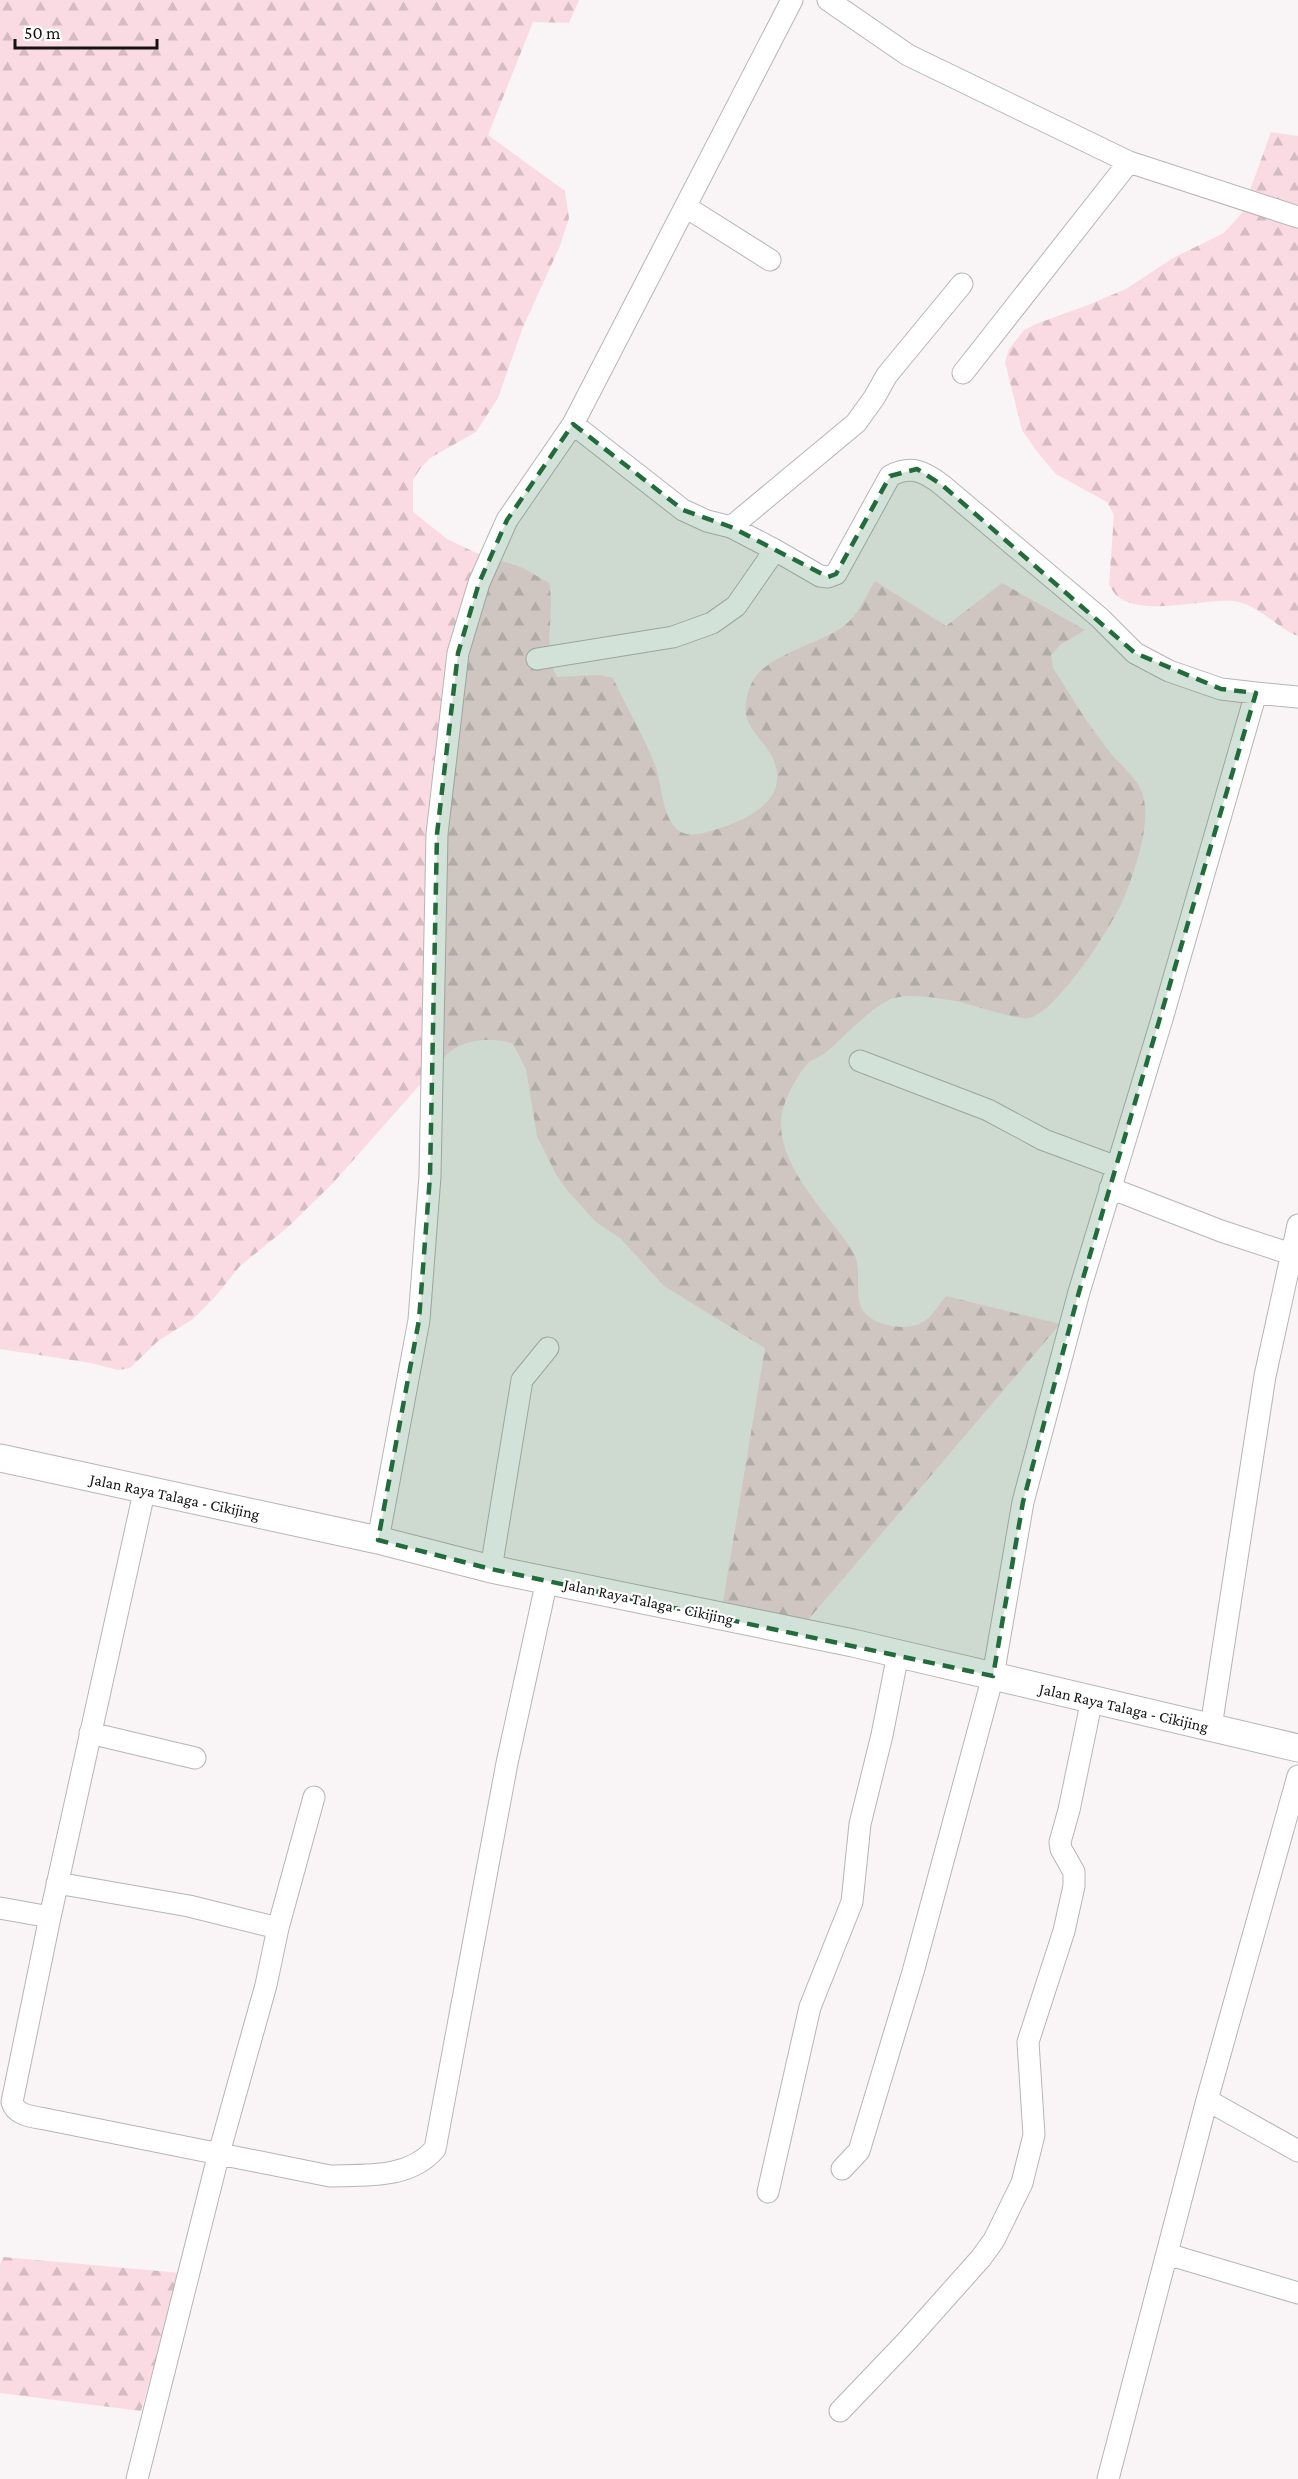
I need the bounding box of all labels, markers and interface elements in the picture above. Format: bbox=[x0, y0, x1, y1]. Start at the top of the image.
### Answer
scale bar bbox=[15, 12, 158, 50]
text: 50 m bbox=[24, 23, 61, 43]
street label: Jalan Raya Talaga - Cikijing bbox=[86, 1470, 262, 1524]
street label: Jalan Raya Talaga - Cikijing bbox=[560, 1575, 736, 1629]
street label: Jalan Raya Talaga - Cikijing bbox=[1035, 1679, 1210, 1736]

